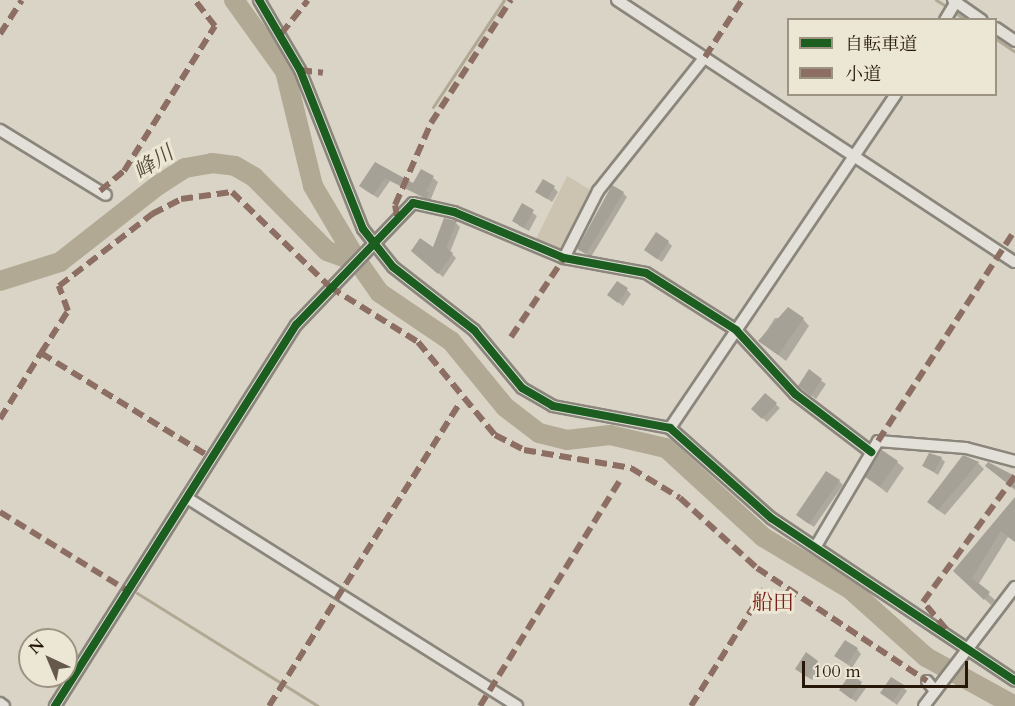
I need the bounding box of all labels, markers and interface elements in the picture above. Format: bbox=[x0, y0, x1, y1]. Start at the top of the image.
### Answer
legend bbox=[787, 18, 997, 96]
text: 自転車道 bbox=[845, 32, 917, 57]
text: 小道 bbox=[845, 62, 881, 87]
water label: 峰川 bbox=[130, 141, 178, 185]
district label: 船田 bbox=[752, 590, 794, 616]
north arrow bbox=[18, 628, 78, 688]
text: N bbox=[24, 634, 50, 659]
scale bar bbox=[805, 649, 972, 687]
text: 100 m bbox=[813, 659, 861, 684]

